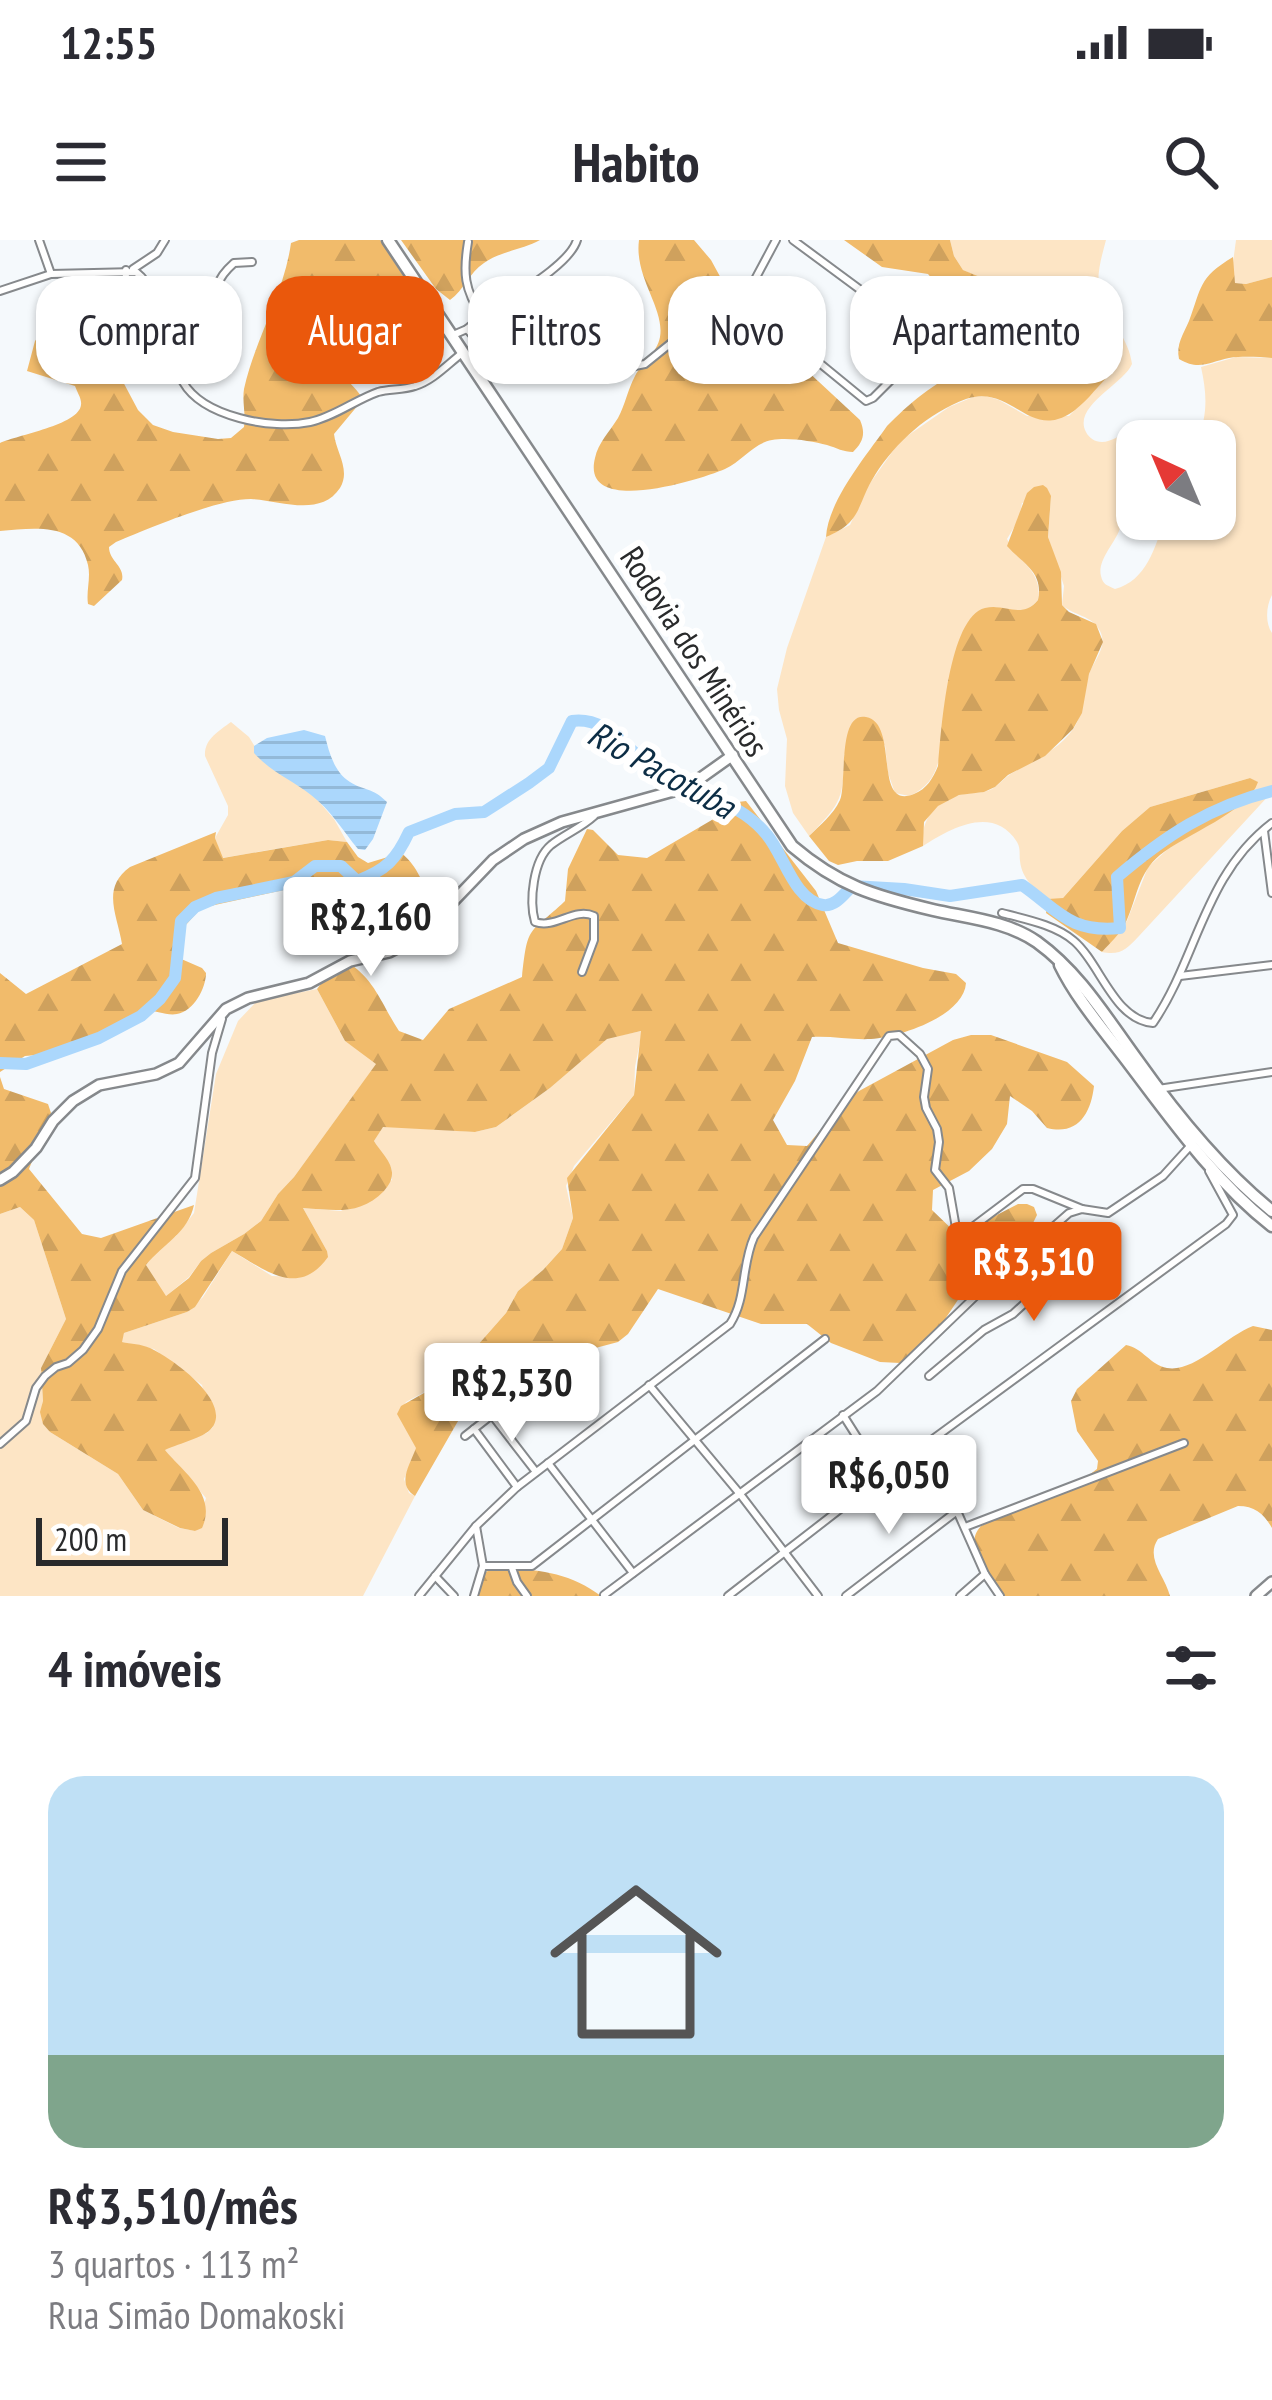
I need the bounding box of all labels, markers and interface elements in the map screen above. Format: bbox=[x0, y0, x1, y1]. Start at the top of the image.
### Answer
text: 12:55 bbox=[60, 13, 157, 71]
text: Habito bbox=[573, 127, 699, 197]
icon: menu bbox=[48, 129, 114, 195]
icon: search bbox=[1158, 129, 1224, 195]
chip: Comprar bbox=[36, 276, 242, 384]
chip: Alugar bbox=[266, 276, 444, 384]
chip: Filtros bbox=[468, 276, 644, 384]
chip: Novo bbox=[668, 276, 826, 384]
chip: Apartamento bbox=[850, 276, 1123, 384]
north arrow bbox=[1116, 420, 1236, 540]
map controls bbox=[1116, 420, 1236, 540]
street label: Rodovia dos Minérios bbox=[611, 538, 779, 764]
water label: Rio Pacotuba bbox=[580, 709, 745, 829]
pin: R$2,160 bbox=[260, 877, 482, 979]
text: R$2,160 bbox=[310, 890, 432, 941]
pin: R$3,510 bbox=[923, 1222, 1145, 1324]
text: R$3,510 bbox=[973, 1235, 1095, 1286]
pin: R$2,530 bbox=[401, 1343, 623, 1445]
text: R$2,530 bbox=[451, 1356, 573, 1407]
pin: R$6,050 bbox=[778, 1435, 1000, 1537]
text: R$6,050 bbox=[828, 1448, 950, 1499]
scale bar bbox=[36, 1512, 228, 1565]
text: 200 m bbox=[54, 1517, 127, 1560]
text: 4 imóveis bbox=[48, 1635, 222, 1701]
icon: filters bbox=[1158, 1635, 1224, 1701]
icon: home bbox=[528, 1854, 744, 2070]
text: R$3,510/mês bbox=[48, 2172, 298, 2238]
text: 3 quartos · 113 m² bbox=[48, 2238, 299, 2289]
text: Rua Simão Domakoski bbox=[48, 2289, 345, 2340]

